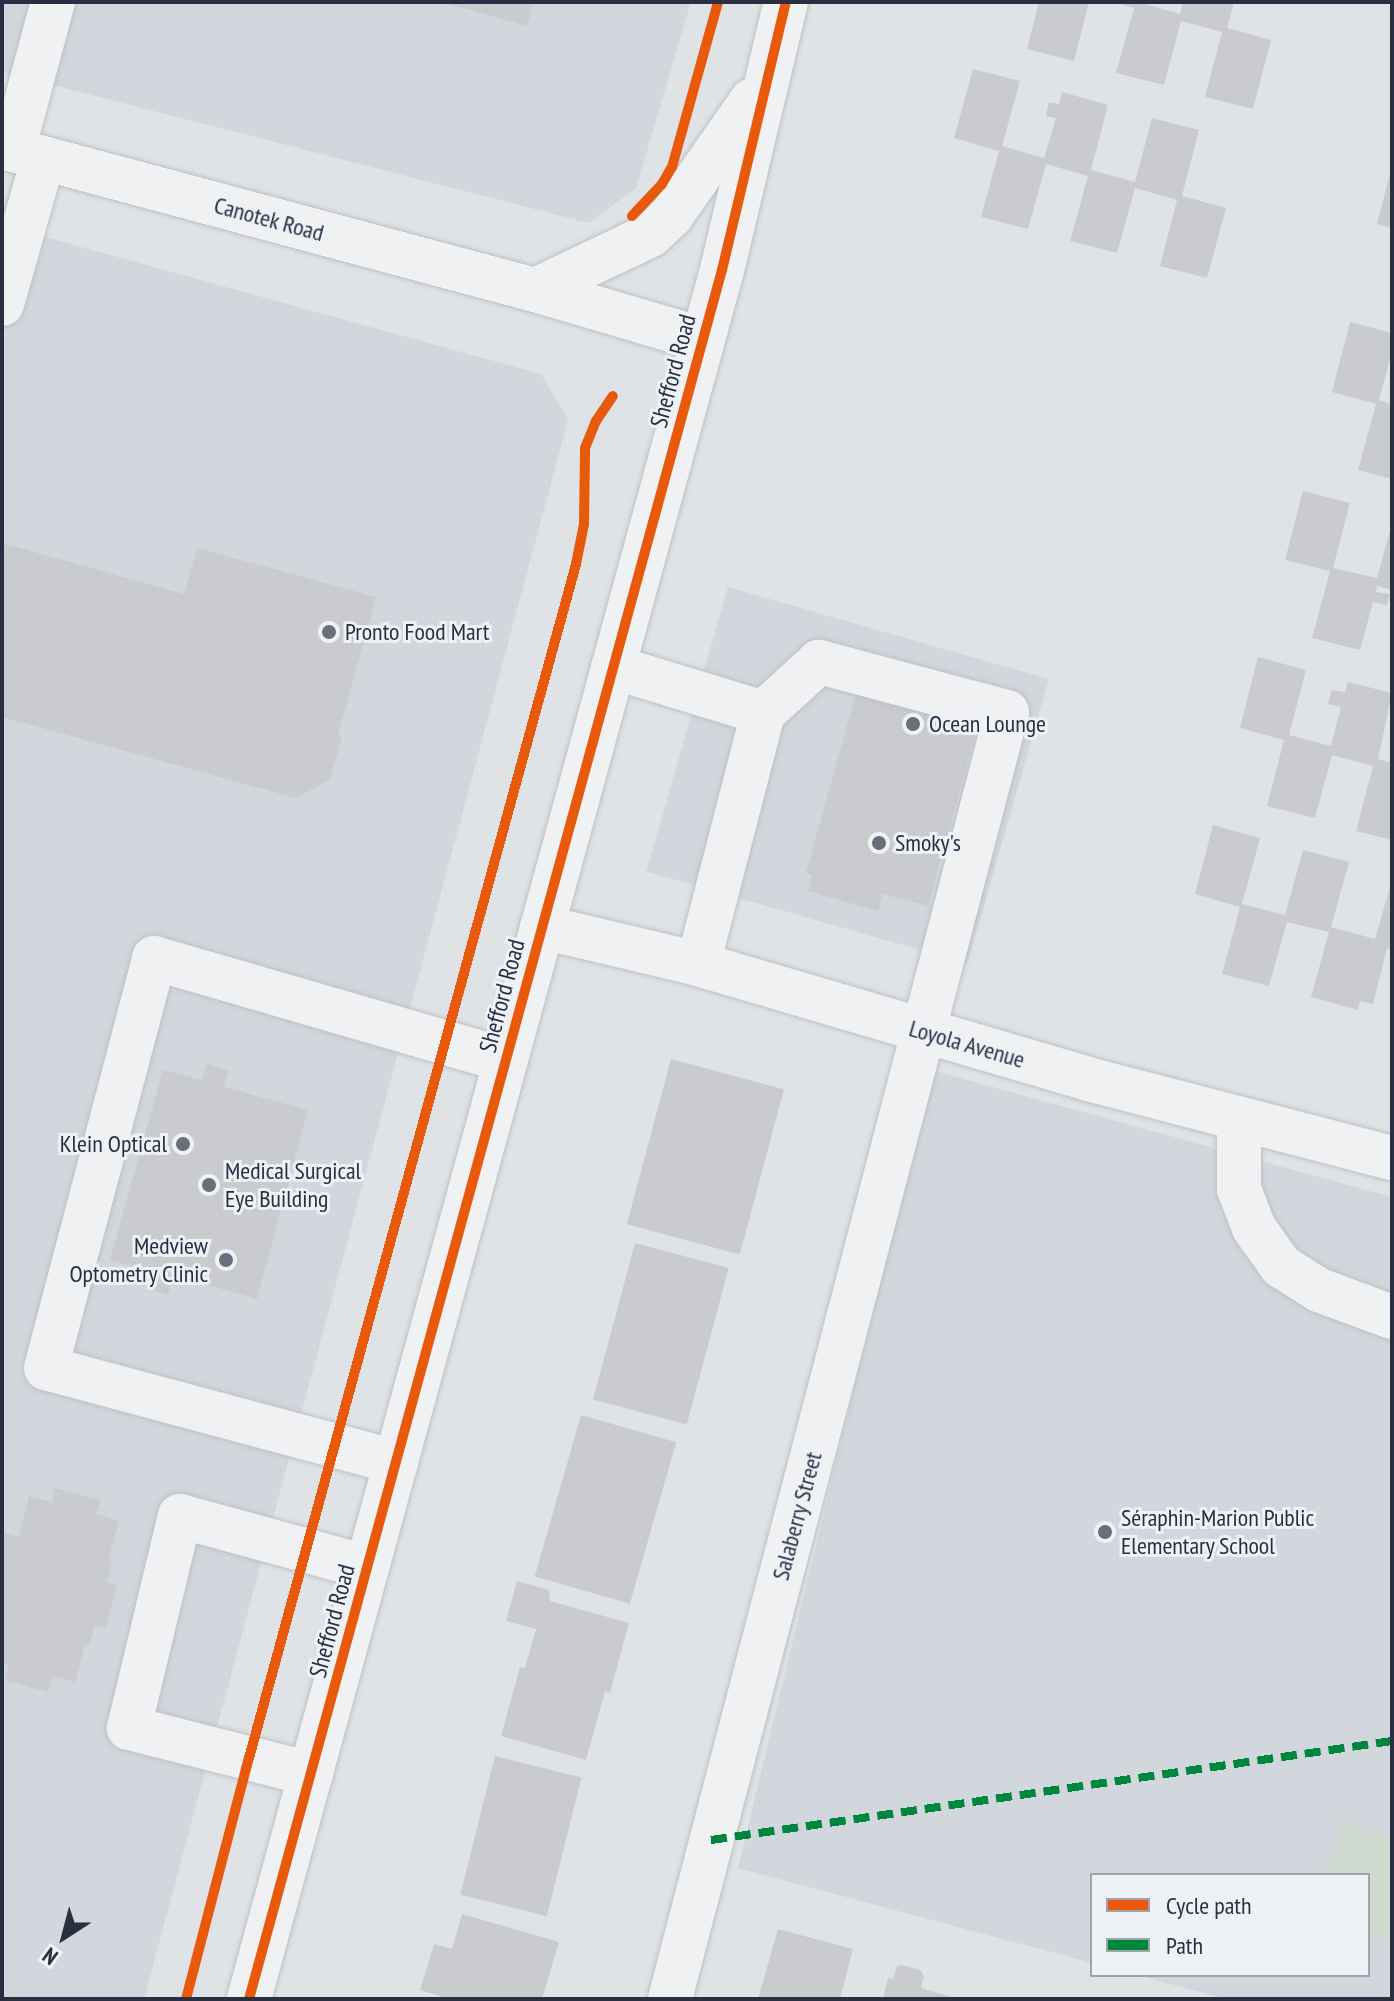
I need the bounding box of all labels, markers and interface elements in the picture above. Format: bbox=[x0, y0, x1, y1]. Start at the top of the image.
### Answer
street label: Canotek Road bbox=[211, 190, 327, 248]
street label: Shefford Road bbox=[644, 311, 702, 431]
place label: Pronto Food Mart bbox=[345, 618, 489, 646]
marker: Pronto Food Mart bbox=[320, 623, 338, 641]
place label: Ocean Lounge bbox=[929, 710, 1046, 738]
marker: Ocean Lounge bbox=[904, 715, 922, 733]
place label: Smoky's bbox=[895, 829, 961, 857]
marker: Smoky's bbox=[870, 834, 888, 852]
street label: Shefford Road bbox=[473, 936, 531, 1056]
street label: Loyola Avenue bbox=[906, 1014, 1028, 1074]
place label: Klein Optical bbox=[60, 1130, 167, 1158]
marker: Klein Optical bbox=[174, 1135, 192, 1153]
place label: Medical Surgical Eye Building bbox=[225, 1157, 361, 1213]
marker: Medical Surgical Eye Building bbox=[200, 1176, 218, 1194]
place label: Medview Optometry Clinic bbox=[69, 1232, 208, 1288]
marker: Medview Optometry Clinic bbox=[215, 1249, 237, 1271]
street label: Salaberry Street bbox=[766, 1448, 828, 1584]
place label: Séraphin-Marion Public Elementary School bbox=[1121, 1504, 1314, 1560]
marker: Séraphin-Marion Public Elementary School bbox=[1096, 1523, 1114, 1541]
street label: Shefford Road bbox=[303, 1561, 361, 1681]
legend bbox=[1090, 1873, 1370, 1977]
text: Cycle path bbox=[1166, 1890, 1252, 1921]
north arrow bbox=[24, 1897, 104, 1977]
text: Path bbox=[1166, 1930, 1203, 1961]
text: N bbox=[37, 1942, 63, 1971]

